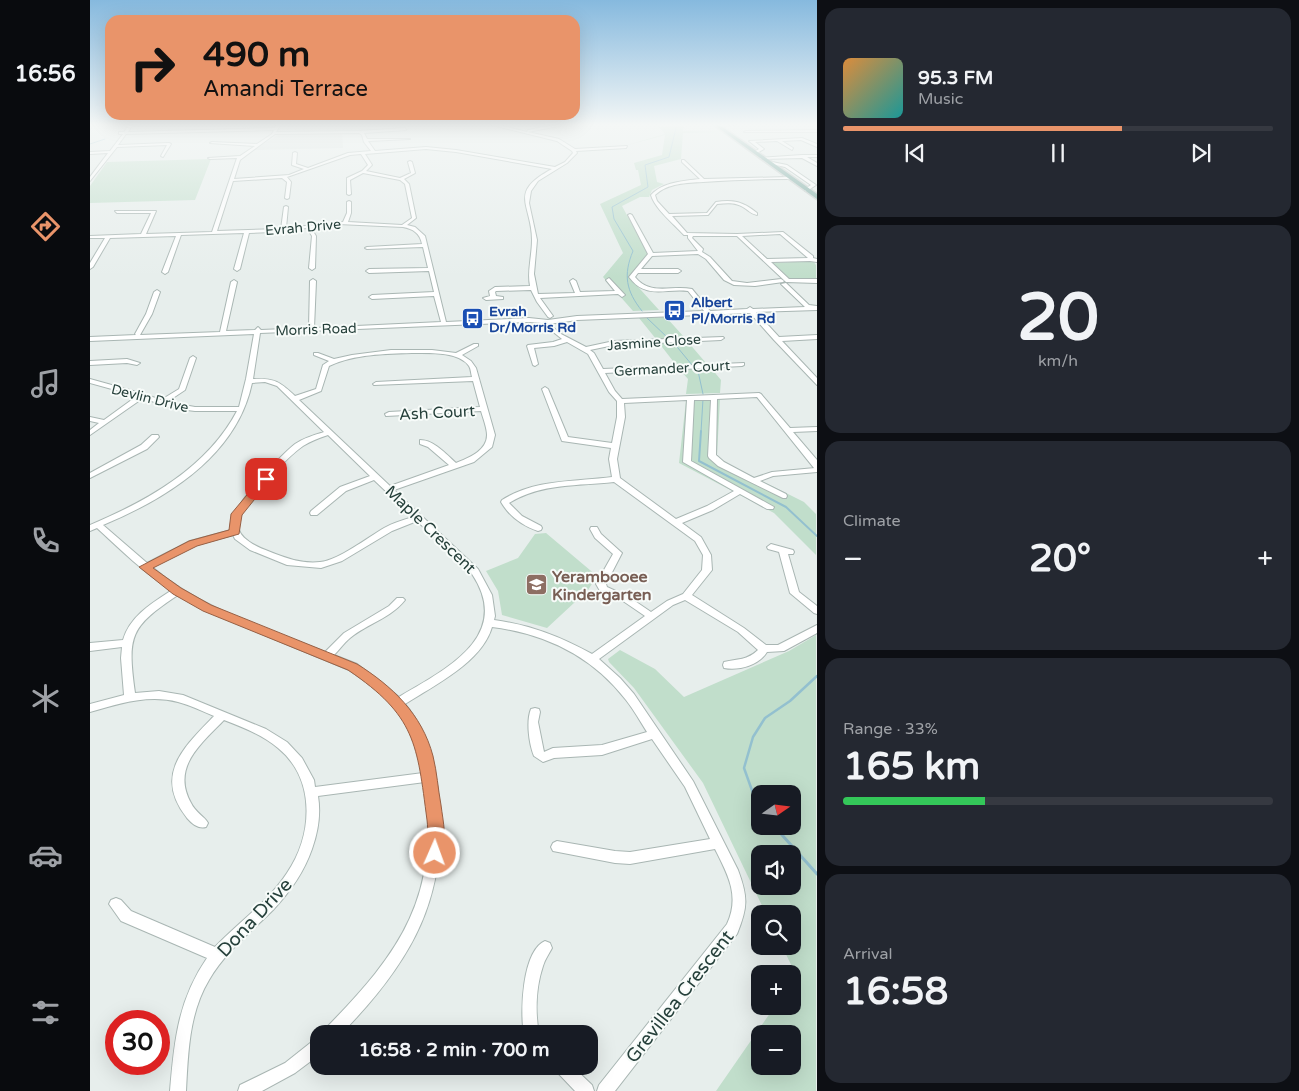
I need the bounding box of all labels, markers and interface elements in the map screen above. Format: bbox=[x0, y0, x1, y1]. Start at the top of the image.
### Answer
text: 490 m bbox=[203, 34, 310, 76]
icon: right bbox=[120, 35, 185, 100]
text: 16:56 bbox=[15, 61, 75, 87]
text: 95.3 FM bbox=[918, 67, 993, 89]
text: Amandi Terrace bbox=[203, 76, 368, 102]
text: Music bbox=[918, 89, 963, 109]
icon: previous bbox=[901, 139, 929, 167]
icon: pause bbox=[1044, 139, 1072, 167]
icon: next bbox=[1187, 139, 1215, 167]
icon: directions bbox=[28, 209, 63, 244]
street label: Evrah Drive bbox=[264, 216, 342, 239]
text: 20 bbox=[1017, 279, 1099, 358]
place label: Albert Pl/Morris Rd bbox=[691, 294, 775, 327]
bus stop icon: Albert Pl/Morris Rd bbox=[663, 298, 687, 322]
place label: Evrah Dr/Morris Rd bbox=[489, 303, 576, 336]
bus stop icon: Evrah Dr/Morris Rd bbox=[461, 307, 485, 331]
street label: Morris Road bbox=[275, 320, 357, 339]
street label: Jasmine Close bbox=[607, 331, 702, 354]
text: km/h bbox=[1038, 351, 1078, 371]
street label: Germander Court bbox=[614, 357, 731, 380]
icon: music bbox=[28, 366, 63, 401]
street label: Devlin Drive bbox=[109, 381, 190, 416]
street label: Ash Court bbox=[399, 401, 476, 425]
pin bbox=[245, 458, 287, 500]
icon: arrive bbox=[252, 465, 280, 493]
street label: Maple Crescent bbox=[381, 481, 480, 578]
text: Climate bbox=[843, 511, 901, 531]
icon: phone bbox=[28, 523, 63, 558]
text: 20° bbox=[1029, 536, 1091, 582]
text: − bbox=[843, 542, 863, 576]
text: + bbox=[1257, 542, 1273, 576]
place label: Yerambooee Kindergarten bbox=[552, 567, 652, 605]
school or university icon: Yerambooee Kindergarten bbox=[524, 573, 548, 597]
icon: climate bbox=[28, 681, 63, 716]
text: Range · 33% bbox=[843, 719, 938, 739]
text: 165 km bbox=[843, 744, 980, 790]
north arrow bbox=[751, 785, 801, 835]
map controls bbox=[751, 785, 801, 1075]
position arrow bbox=[408, 826, 460, 878]
icon: car bbox=[28, 838, 63, 873]
button: sound bbox=[751, 845, 801, 895]
street label: Dona Drive bbox=[213, 874, 297, 962]
button: search bbox=[751, 905, 801, 955]
street label: Grevillea Crescent bbox=[621, 926, 738, 1067]
text: Arrival bbox=[843, 944, 892, 964]
button: + bbox=[751, 965, 801, 1015]
text: 16:58 bbox=[843, 969, 948, 1015]
icon: filters bbox=[28, 995, 63, 1030]
speed limit sign: 30 bbox=[105, 1010, 170, 1075]
button: − bbox=[751, 1025, 801, 1075]
text: 16:58 · 2 min · 700 m bbox=[358, 1039, 550, 1061]

